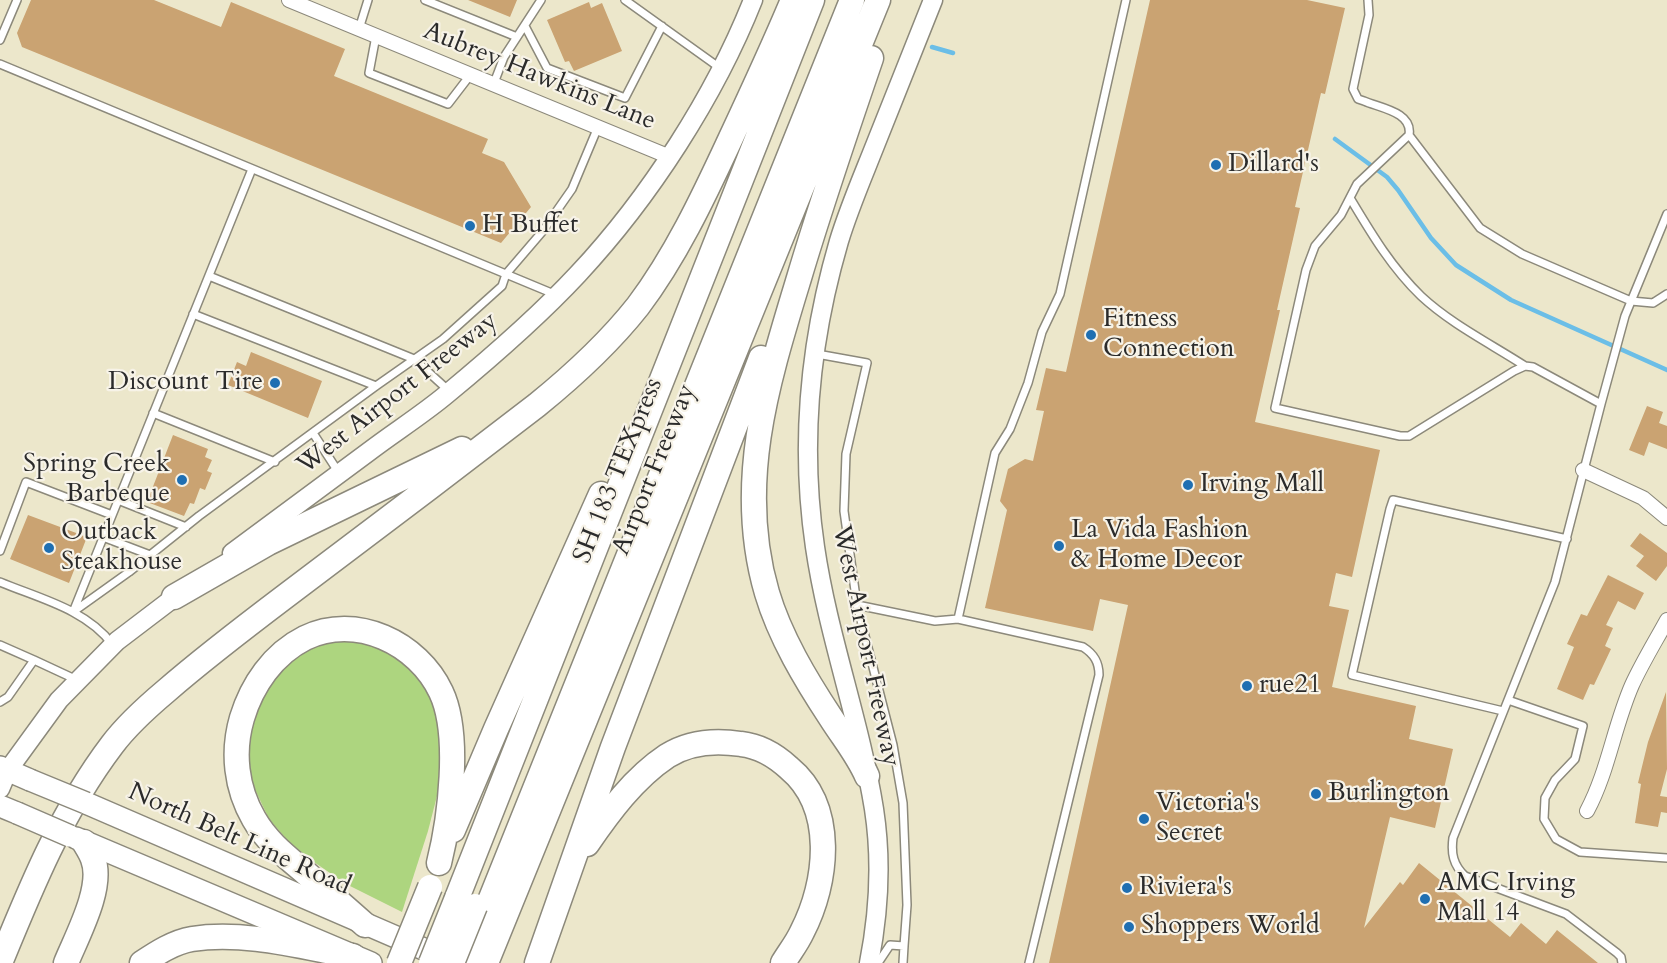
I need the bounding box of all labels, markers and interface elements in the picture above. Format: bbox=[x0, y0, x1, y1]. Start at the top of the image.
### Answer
street label: Aubrey Hawkins Lane bbox=[418, 16, 660, 138]
place label: Dillard's bbox=[1228, 149, 1319, 181]
marker: Dillard's bbox=[1209, 158, 1223, 172]
place label: H Buffet bbox=[482, 210, 578, 242]
marker: H Buffet bbox=[463, 219, 477, 233]
place label: Fitness Connection bbox=[1103, 304, 1235, 366]
street label: West Airport Freeway bbox=[291, 306, 505, 482]
marker: Fitness Connection bbox=[1084, 328, 1098, 342]
place label: Discount Tire bbox=[108, 367, 263, 399]
street label: SH 183 TEXpress bbox=[568, 374, 670, 568]
marker: Discount Tire bbox=[268, 376, 282, 390]
street label: Airport Freeway bbox=[607, 380, 703, 560]
place label: Spring Creek Barbeque bbox=[23, 449, 170, 510]
place label: Irving Mall bbox=[1200, 469, 1324, 501]
marker: Spring Creek Barbeque bbox=[175, 473, 189, 487]
marker: Irving Mall bbox=[1181, 478, 1195, 492]
place label: La Vida Fashion & Home Decor bbox=[1071, 515, 1249, 576]
place label: Outback Steakhouse bbox=[61, 517, 182, 578]
street label: West Airport Freeway bbox=[824, 522, 906, 770]
marker: La Vida Fashion & Home Decor bbox=[1052, 539, 1066, 553]
marker: Outback Steakhouse bbox=[42, 541, 56, 555]
place label: rue21 bbox=[1259, 670, 1321, 702]
marker: rue21 bbox=[1240, 679, 1254, 693]
street label: North Belt Line Road bbox=[123, 777, 355, 903]
place label: Burlington bbox=[1328, 778, 1450, 810]
marker: Burlington bbox=[1309, 787, 1323, 801]
place label: Victoria's Secret bbox=[1156, 788, 1259, 850]
marker: Victoria's Secret bbox=[1137, 812, 1151, 826]
place label: AMC Irving Mall 14 bbox=[1437, 868, 1575, 930]
place label: Riviera's bbox=[1139, 872, 1232, 904]
marker: Riviera's bbox=[1120, 881, 1134, 895]
marker: AMC Irving Mall 14 bbox=[1418, 892, 1432, 906]
place label: Shoppers World bbox=[1141, 911, 1320, 943]
marker: Shoppers World bbox=[1122, 920, 1136, 934]

